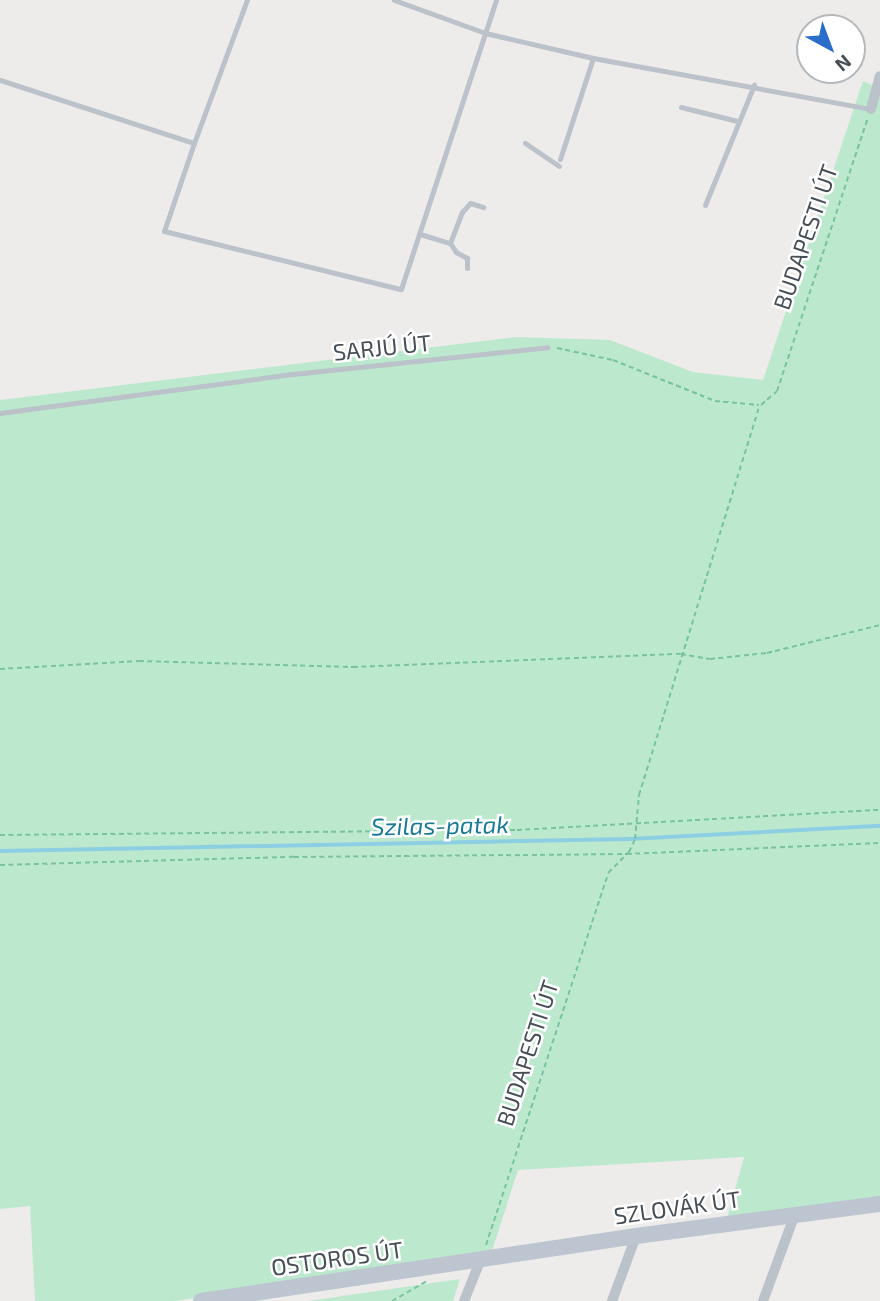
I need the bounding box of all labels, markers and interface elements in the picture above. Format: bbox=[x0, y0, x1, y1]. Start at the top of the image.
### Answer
north arrow bbox=[796, 14, 866, 84]
text: N bbox=[831, 51, 857, 77]
street label: BUDAPESTI ÚT bbox=[767, 161, 843, 313]
street label: SARJÚ ÚT bbox=[332, 328, 432, 366]
water label: Szilas-patak bbox=[371, 809, 509, 841]
street label: BUDAPESTI ÚT bbox=[490, 977, 564, 1129]
street label: SZLOVÁK ÚT bbox=[612, 1184, 742, 1230]
street label: OSTOROS ÚT bbox=[269, 1235, 405, 1281]

